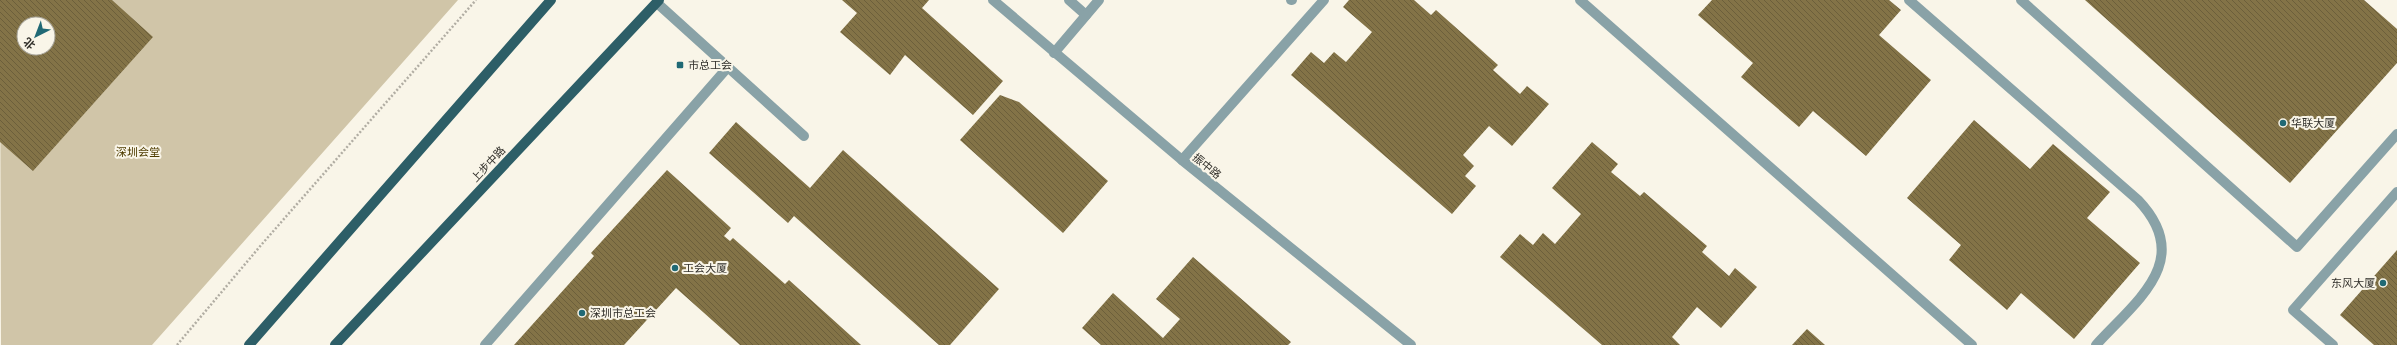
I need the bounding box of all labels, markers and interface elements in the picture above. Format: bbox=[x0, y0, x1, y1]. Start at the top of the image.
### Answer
north arrow bbox=[16, 16, 56, 56]
text: 北 bbox=[21, 35, 38, 52]
place label: 市总工会 bbox=[688, 58, 732, 72]
marker: 市总工会 bbox=[675, 60, 685, 70]
place label: 华联大厦 bbox=[2291, 116, 2335, 130]
marker: 华联大厦 bbox=[2278, 118, 2288, 128]
street label: 上步中路 bbox=[468, 143, 508, 185]
park label: 深圳会堂 bbox=[116, 145, 160, 159]
street label: 振中路 bbox=[1190, 150, 1224, 182]
place label: 工会大厦 bbox=[683, 261, 727, 275]
marker: 工会大厦 bbox=[670, 263, 680, 273]
place label: 东风大厦 bbox=[2331, 276, 2375, 290]
marker: 东风大厦 bbox=[2378, 278, 2388, 288]
place label: 深圳市总工会 bbox=[590, 306, 656, 320]
marker: 深圳市总工会 bbox=[577, 308, 587, 318]

